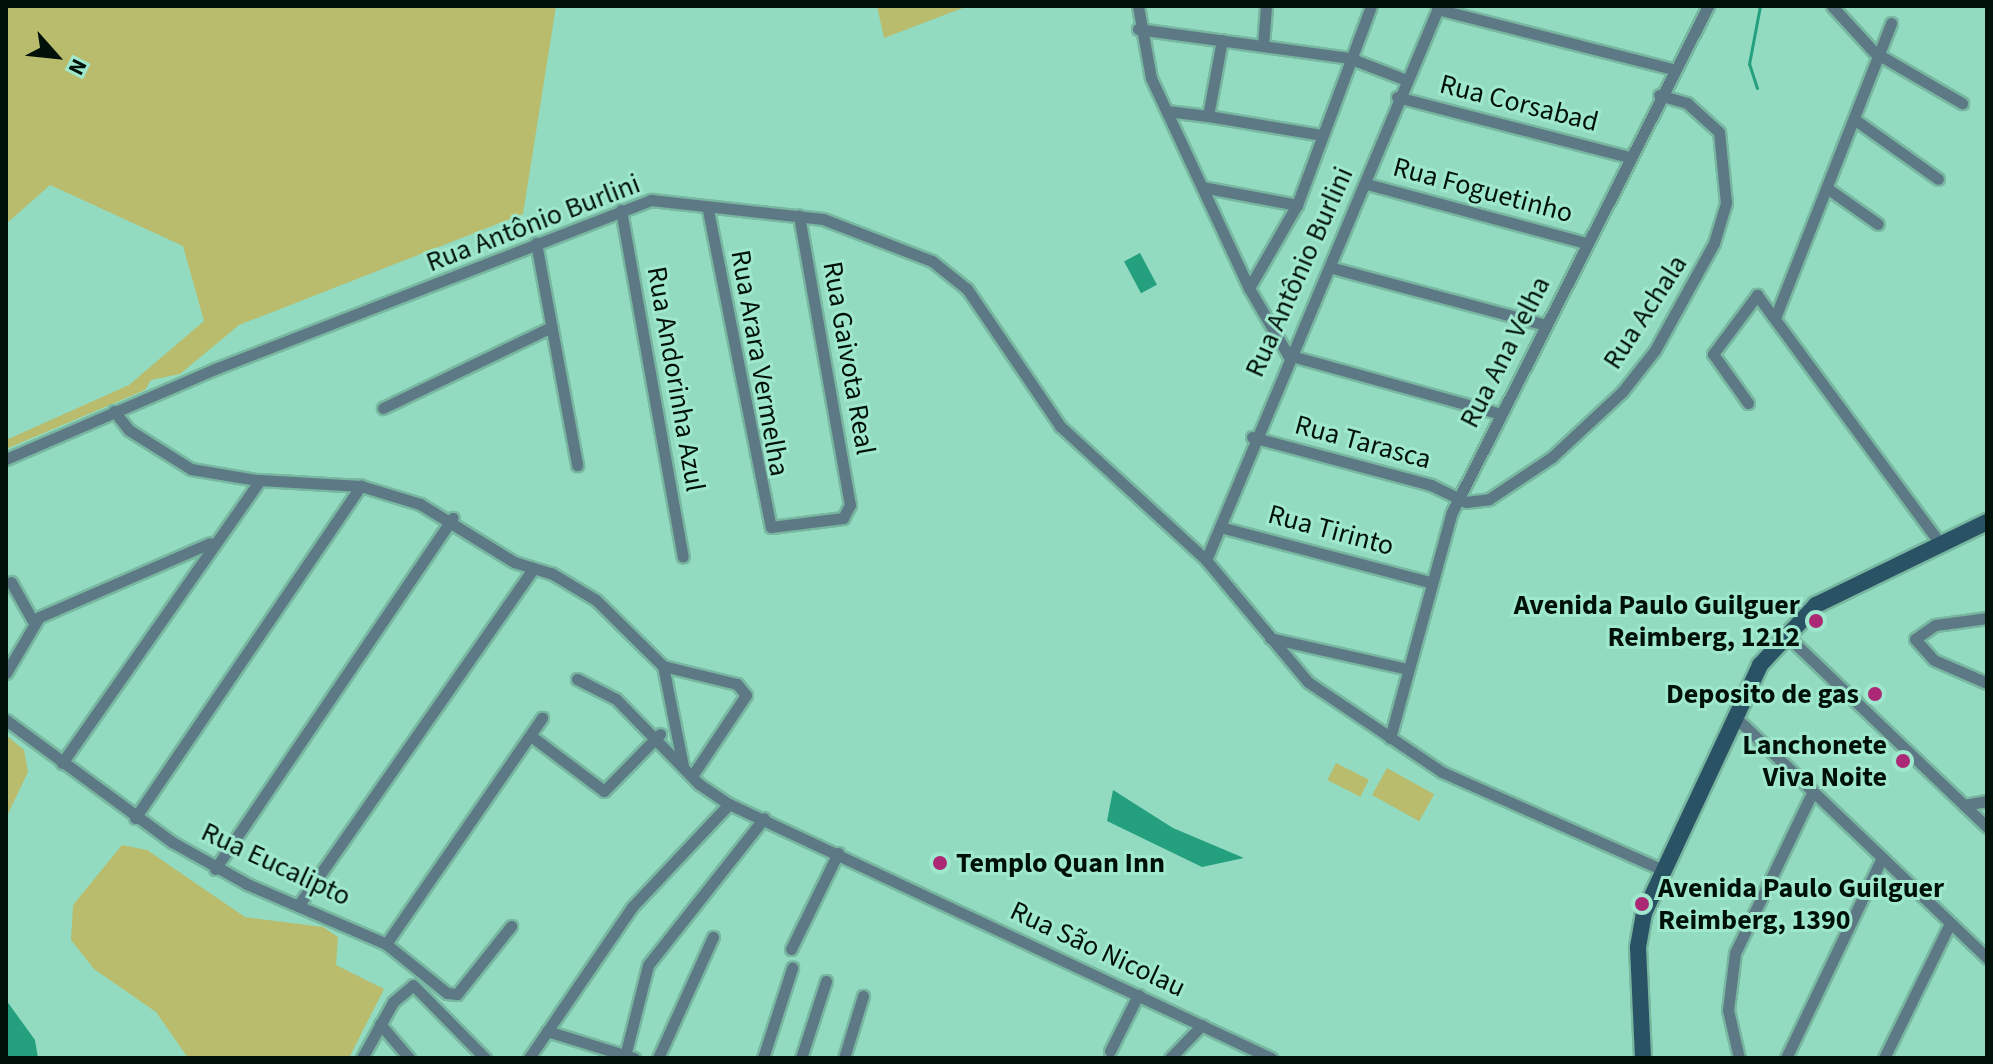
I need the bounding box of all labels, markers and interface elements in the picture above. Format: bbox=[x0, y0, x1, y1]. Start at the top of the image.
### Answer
north arrow bbox=[16, 16, 96, 96]
text: N bbox=[60, 53, 95, 81]
street label: Rua Corsabad bbox=[1436, 67, 1602, 139]
street label: Rua Foguetinho bbox=[1390, 150, 1576, 230]
street label: Rua Antônio Burlini bbox=[1238, 162, 1360, 382]
street label: Rua Antônio Burlini bbox=[421, 167, 645, 279]
street label: Rua Arara Vermelha bbox=[724, 247, 796, 479]
street label: Rua Achala bbox=[1596, 249, 1694, 375]
street label: Rua Gaivota Real bbox=[815, 259, 883, 457]
street label: Rua Andorinha Azul bbox=[640, 264, 712, 494]
street label: Rua Ana Velha bbox=[1452, 271, 1558, 433]
street label: Rua Tarasca bbox=[1291, 408, 1435, 476]
street label: Rua Tirinto bbox=[1264, 497, 1398, 563]
place label: Avenida Paulo Guilguer Reimberg, 1212 bbox=[1514, 588, 1800, 654]
marker: Avenida Paulo Guilguer Reimberg, 1212 bbox=[1807, 612, 1825, 630]
place label: Deposito de gas bbox=[1666, 677, 1859, 711]
marker: Deposito de gas bbox=[1866, 685, 1884, 703]
place label: Lanchonete Viva Noite bbox=[1742, 728, 1887, 794]
marker: Lanchonete Viva Noite bbox=[1894, 752, 1912, 770]
street label: Rua Eucalipto bbox=[196, 815, 356, 913]
place label: Templo Quan Inn bbox=[956, 846, 1165, 880]
marker: Templo Quan Inn bbox=[931, 854, 949, 872]
place label: Avenida Paulo Guilguer Reimberg, 1390 bbox=[1658, 871, 1944, 937]
street label: Rua São Nicolau bbox=[1005, 894, 1191, 1004]
marker: Avenida Paulo Guilguer Reimberg, 1390 bbox=[1633, 895, 1651, 913]

